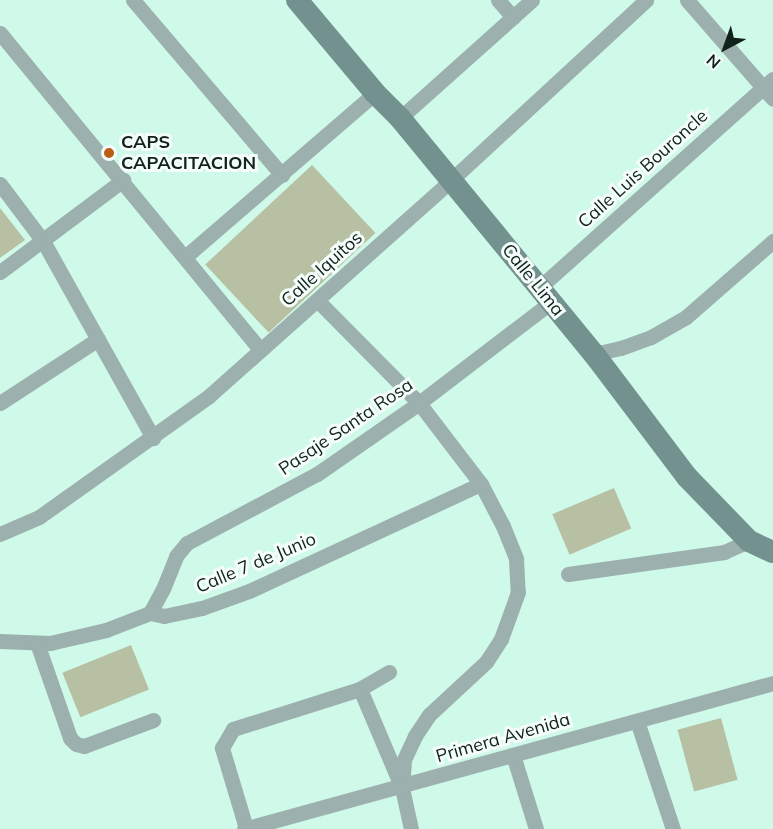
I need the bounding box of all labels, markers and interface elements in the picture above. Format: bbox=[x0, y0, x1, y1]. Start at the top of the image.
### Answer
north arrow bbox=[695, 18, 755, 78]
text: N bbox=[702, 50, 724, 73]
street label: Calle Luis Bouroncle bbox=[574, 105, 712, 233]
place label: CAPS CAPACITACION bbox=[121, 132, 256, 174]
marker: CAPS CAPACITACION bbox=[102, 146, 116, 160]
street label: Calle Iquitos bbox=[277, 227, 367, 311]
street label: Calle Lima bbox=[497, 240, 569, 320]
street label: Pasaje Santa Rosa bbox=[275, 374, 417, 480]
street label: Calle 7 de Junio bbox=[193, 528, 319, 598]
street label: Primera Avenida bbox=[434, 709, 572, 767]

